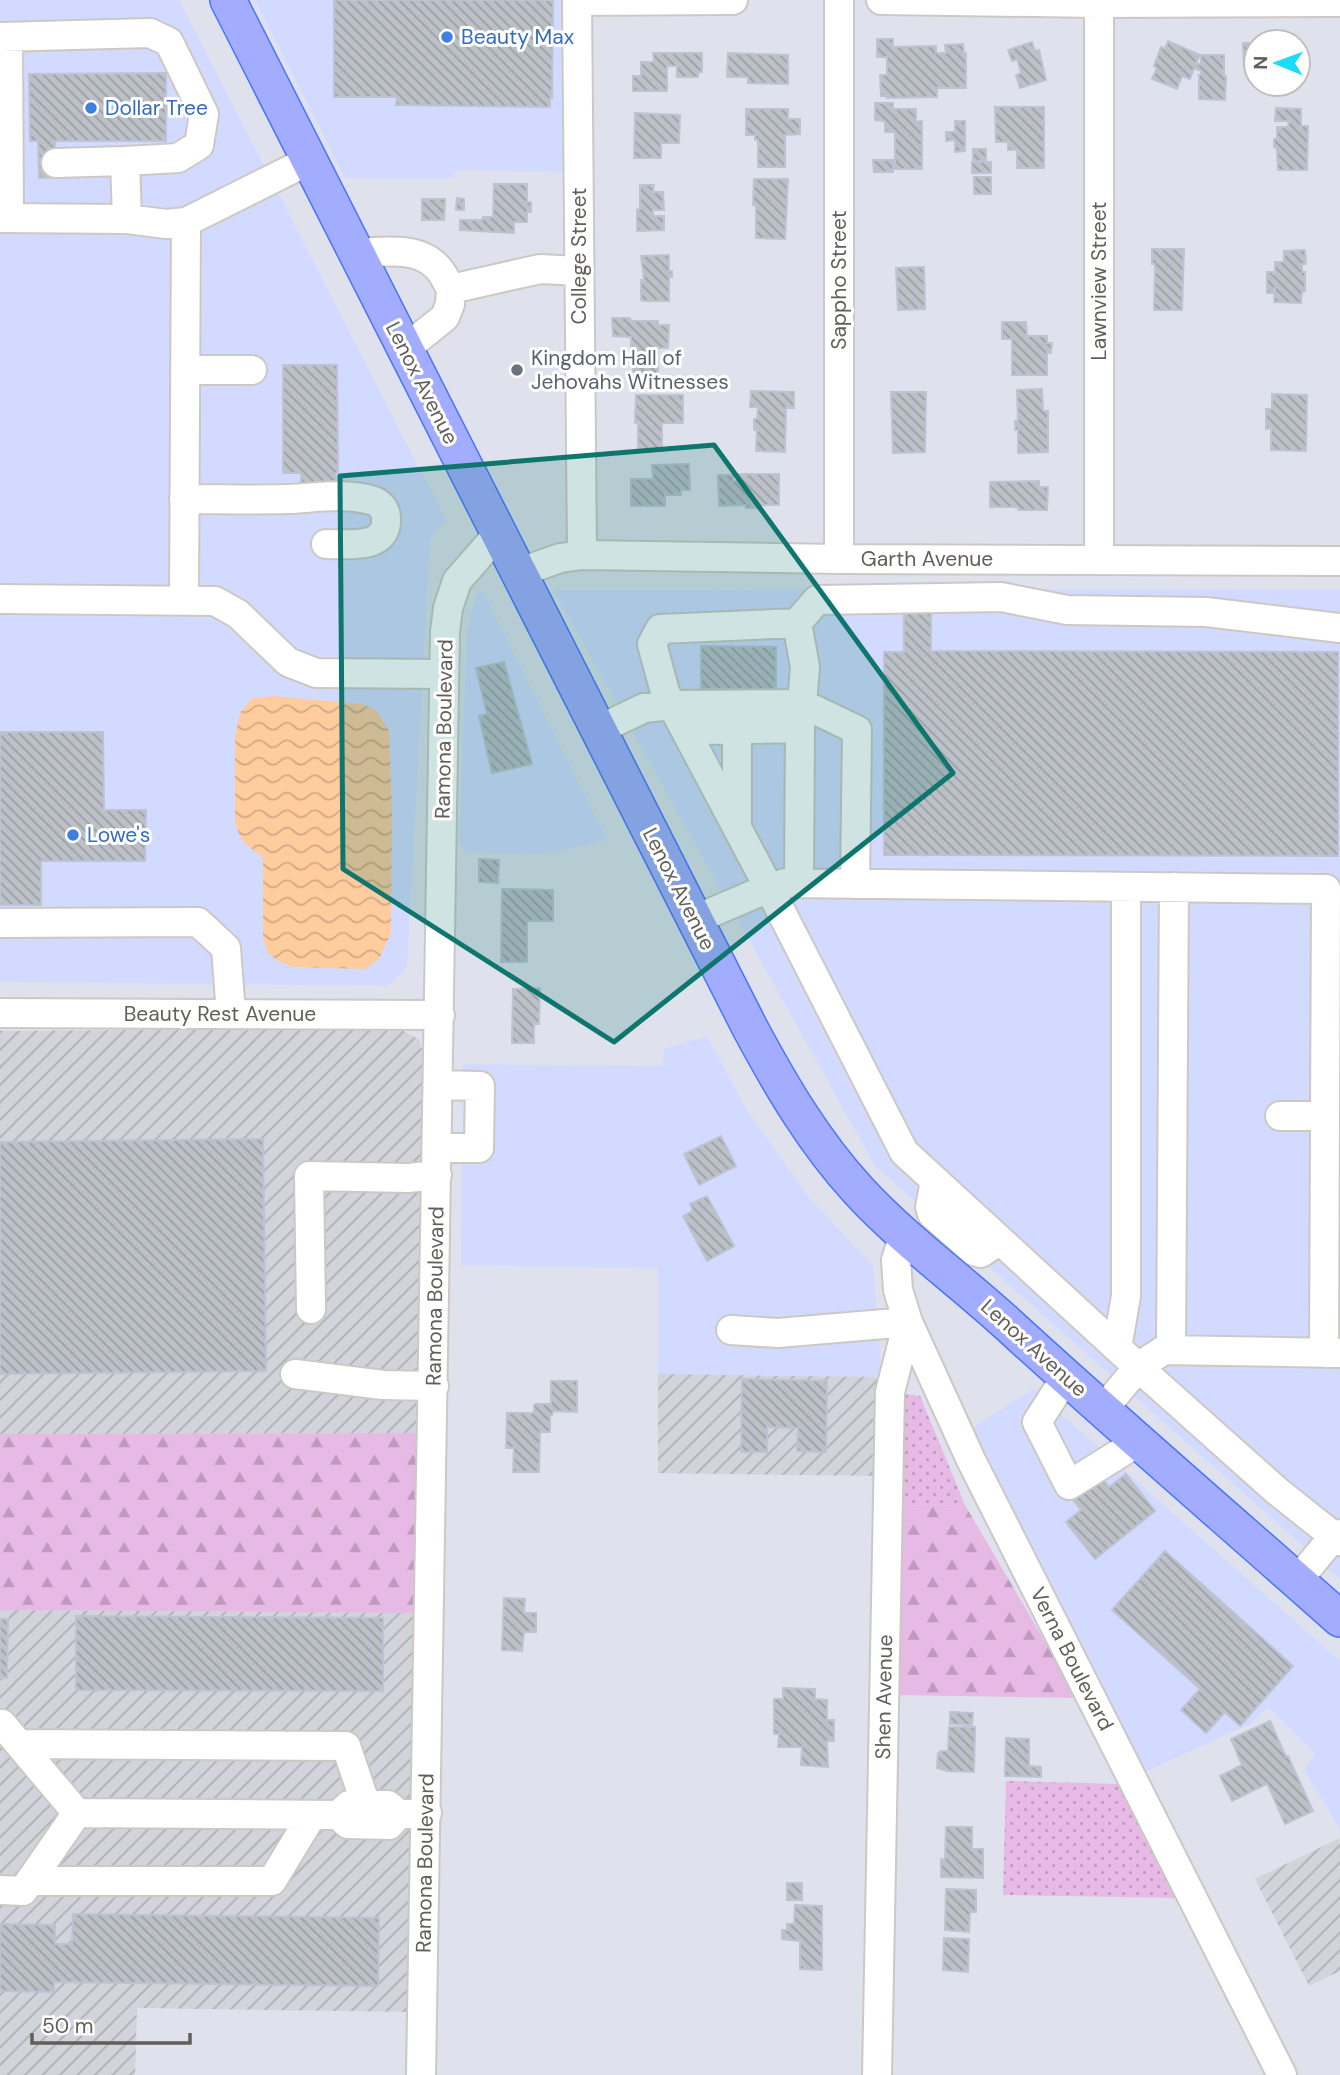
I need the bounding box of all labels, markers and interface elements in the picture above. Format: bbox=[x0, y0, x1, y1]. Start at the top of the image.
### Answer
place label: Beauty Max bbox=[461, 23, 574, 51]
north arrow bbox=[1242, 28, 1312, 98]
marker: Beauty Max bbox=[439, 29, 455, 45]
text: N bbox=[1248, 56, 1273, 70]
place label: Dollar Tree bbox=[105, 94, 208, 122]
marker: Dollar Tree bbox=[83, 100, 99, 116]
street label: College Street bbox=[565, 187, 593, 325]
street label: Lawnview Street bbox=[1085, 202, 1113, 360]
street label: Sappho Street bbox=[825, 210, 853, 350]
street label: Lenox Avenue bbox=[379, 317, 465, 449]
place label: Kingdom Hall of Jehovahs Witnesses bbox=[531, 344, 729, 396]
marker: Kingdom Hall of Jehovahs Witnesses bbox=[509, 362, 525, 378]
street label: Garth Avenue bbox=[861, 545, 993, 573]
street label: Ramona Boulevard bbox=[428, 639, 460, 819]
place label: Lowe's bbox=[87, 821, 150, 849]
street label: Lenox Avenue bbox=[636, 823, 722, 955]
marker: Lowe's bbox=[65, 827, 81, 843]
street label: Beauty Rest Avenue bbox=[124, 1000, 316, 1028]
street label: Ramona Boulevard bbox=[419, 1206, 451, 1386]
street label: Lenox Avenue bbox=[975, 1293, 1093, 1403]
street label: Verna Boulevard bbox=[1024, 1583, 1120, 1735]
street label: Shen Avenue bbox=[869, 1634, 899, 1760]
street label: Ramona Boulevard bbox=[409, 1773, 441, 1953]
scale bar bbox=[32, 2002, 189, 2046]
text: 50 m bbox=[42, 2012, 93, 2040]

